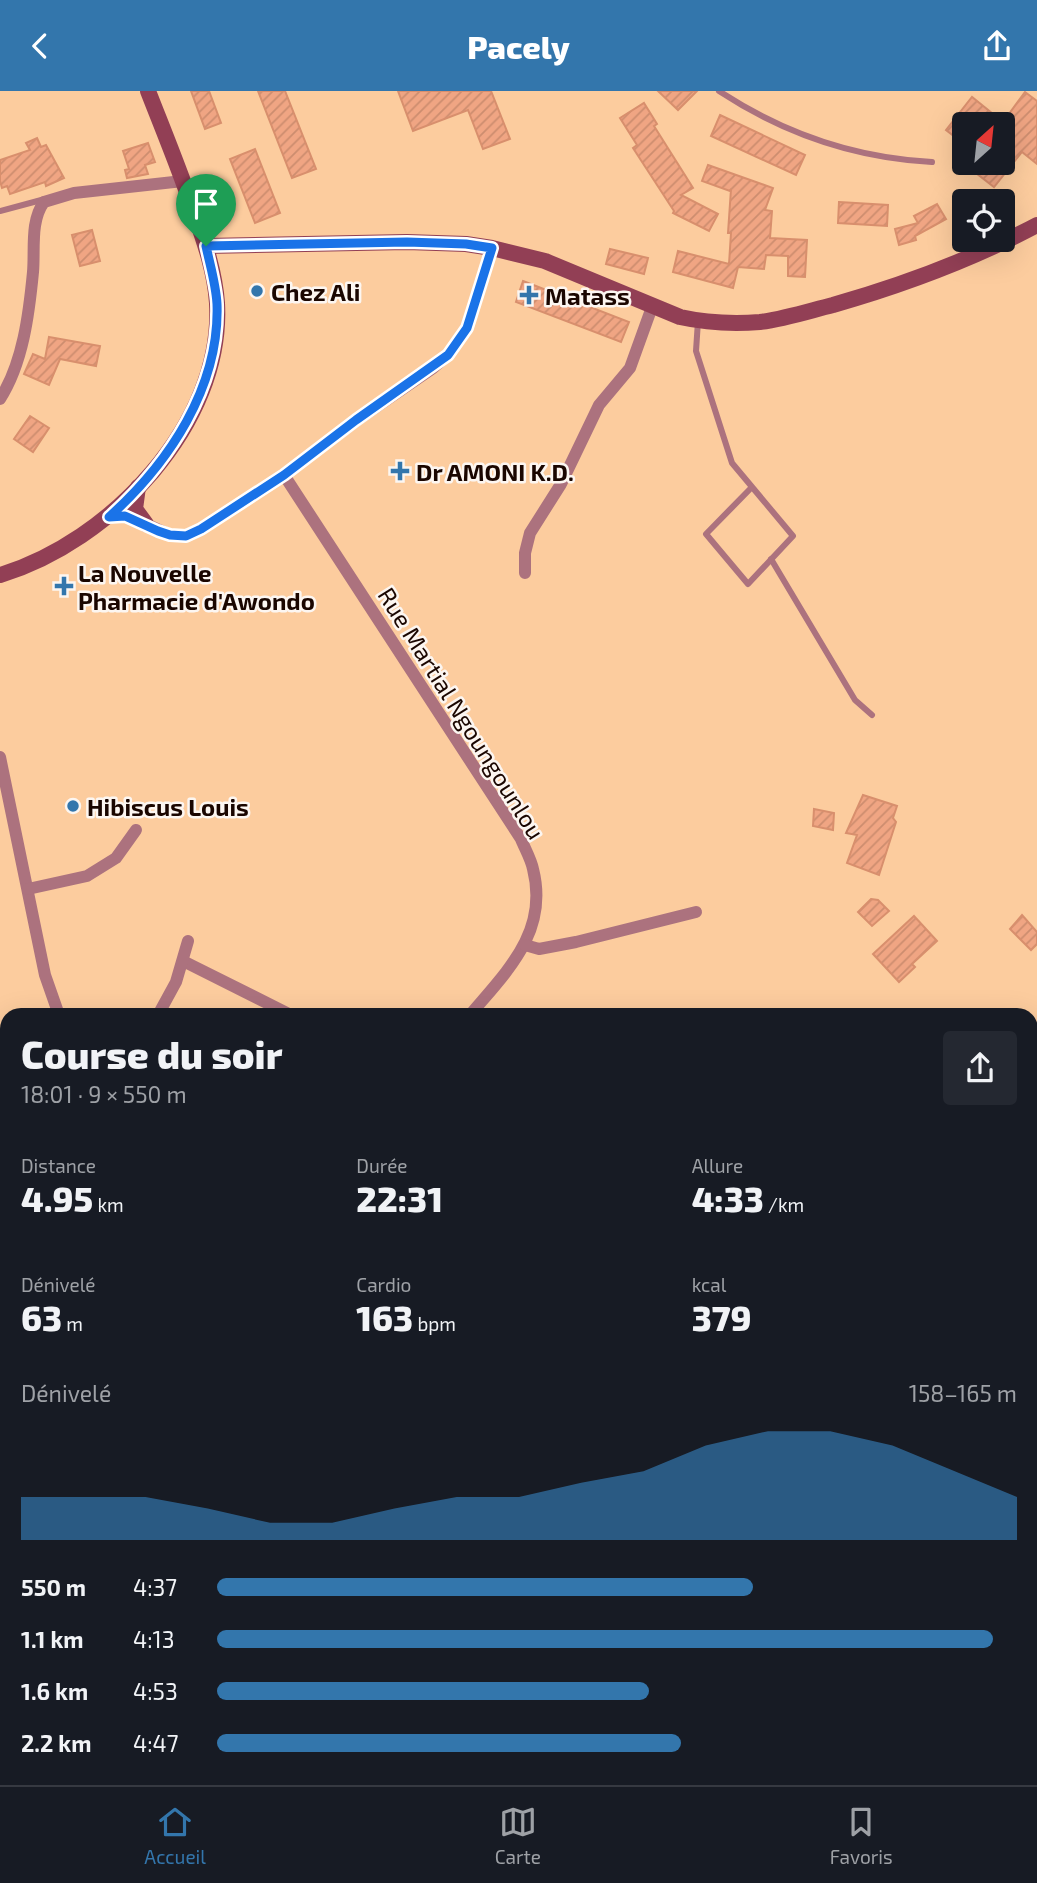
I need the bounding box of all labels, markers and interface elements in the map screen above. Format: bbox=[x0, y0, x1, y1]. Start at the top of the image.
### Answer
icon: back bbox=[21, 27, 59, 65]
text: Pacely bbox=[467, 27, 570, 65]
icon: share bbox=[978, 27, 1016, 65]
north arrow bbox=[952, 112, 1015, 175]
map controls bbox=[952, 112, 1015, 252]
pin bbox=[176, 174, 236, 246]
icon: arrive bbox=[187, 185, 225, 223]
button: locate bbox=[952, 189, 1015, 252]
place label: Chez Ali bbox=[271, 277, 360, 306]
place label: Matass bbox=[545, 281, 630, 310]
marker: Chez Ali bbox=[249, 283, 265, 299]
marker: Matass bbox=[519, 285, 539, 305]
place label: Dr AMONI K.D. bbox=[416, 457, 574, 486]
marker: Dr AMONI K.D. bbox=[390, 461, 410, 481]
place label: La Nouvelle Pharmacie d'Awondo bbox=[78, 558, 315, 615]
marker: La Nouvelle Pharmacie d'Awondo bbox=[56, 578, 72, 594]
street label: Rue Martial Ngoungounlou bbox=[373, 582, 551, 844]
place label: Hibiscus Louis bbox=[87, 792, 249, 821]
marker: Hibiscus Louis bbox=[65, 798, 81, 814]
text: Course du soir bbox=[21, 1031, 282, 1077]
button: share bbox=[943, 1031, 1017, 1105]
text: 18:01 · 9 × 550 m bbox=[21, 1080, 187, 1108]
text: Distance bbox=[21, 1154, 96, 1177]
text: Durée bbox=[356, 1154, 408, 1177]
text: Allure bbox=[692, 1154, 743, 1177]
text: 4.95 bbox=[21, 1177, 93, 1219]
text: 22:31 bbox=[356, 1177, 443, 1219]
text: 4:33 bbox=[692, 1177, 764, 1219]
text: km bbox=[93, 1193, 124, 1216]
text: /km bbox=[764, 1193, 804, 1216]
text: Dénivelé bbox=[21, 1273, 96, 1296]
text: Cardio bbox=[356, 1273, 411, 1296]
text: kcal bbox=[692, 1273, 726, 1296]
text: 63 bbox=[21, 1296, 62, 1338]
text: 163 bbox=[356, 1296, 413, 1338]
text: 379 bbox=[692, 1296, 751, 1338]
text: m bbox=[62, 1312, 83, 1335]
text: bpm bbox=[413, 1312, 456, 1335]
text: Dénivelé bbox=[21, 1379, 111, 1407]
text: 158–165 m bbox=[909, 1379, 1017, 1407]
text: 550 m bbox=[21, 1573, 86, 1601]
text: 4:37 bbox=[133, 1573, 177, 1601]
text: 1.1 km bbox=[21, 1625, 84, 1653]
text: 4:13 bbox=[133, 1625, 175, 1653]
text: 1.6 km bbox=[21, 1677, 88, 1705]
text: 4:53 bbox=[133, 1677, 178, 1705]
text: 2.2 km bbox=[21, 1729, 91, 1757]
text: 4:47 bbox=[133, 1729, 179, 1757]
tab: Accueil bbox=[144, 1803, 206, 1868]
tab: Carte bbox=[495, 1803, 541, 1868]
tab: Favoris bbox=[830, 1803, 893, 1868]

